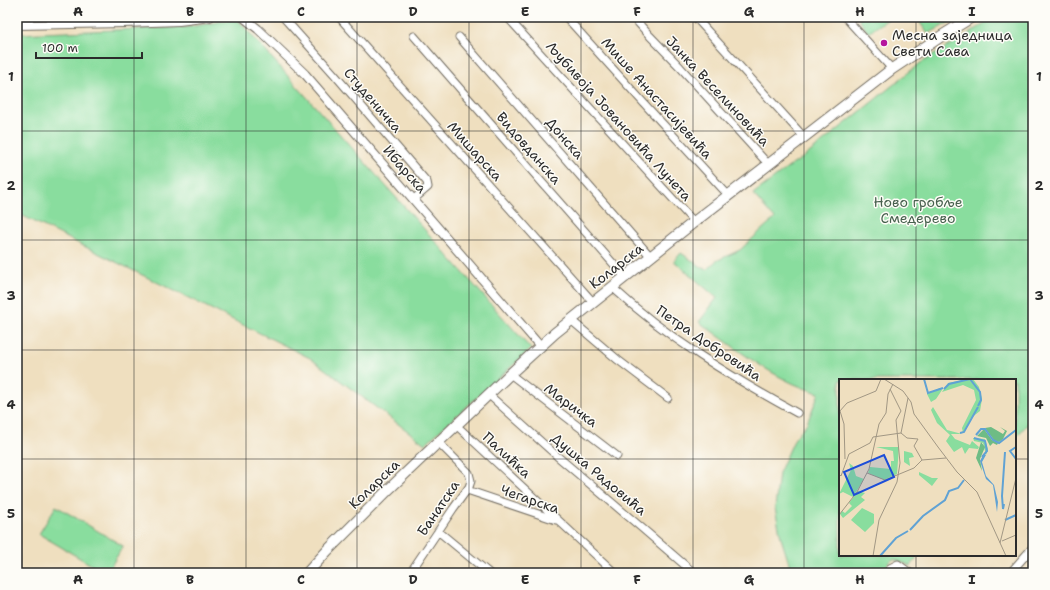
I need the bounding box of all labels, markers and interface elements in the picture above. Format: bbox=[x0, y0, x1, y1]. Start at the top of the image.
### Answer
text: A bbox=[73, 3, 83, 20]
text: B bbox=[186, 3, 194, 20]
text: C bbox=[297, 3, 305, 20]
text: D bbox=[408, 3, 418, 20]
text: E bbox=[521, 3, 530, 20]
text: F bbox=[633, 3, 641, 20]
text: G bbox=[744, 3, 755, 20]
text: H bbox=[855, 3, 865, 20]
text: I bbox=[968, 3, 976, 20]
place label: Месна заједница Свети Сава bbox=[892, 26, 1012, 60]
street label: Јанка Веселиновића bbox=[662, 32, 774, 150]
street label: Мише Анастасијевића bbox=[598, 33, 717, 163]
scale bar bbox=[36, 34, 142, 60]
street label: Љубивоја Јовановића Лунета bbox=[542, 37, 696, 205]
marker: Месна заједница Свети Сава bbox=[879, 38, 889, 48]
text: 100 m bbox=[42, 40, 78, 56]
street label: Студеничка bbox=[340, 64, 406, 136]
text: 1 bbox=[8, 68, 14, 85]
text: 1 bbox=[1036, 68, 1042, 85]
street label: Видовданска bbox=[493, 108, 565, 188]
street label: Донска bbox=[542, 113, 588, 163]
street label: Мишарска bbox=[443, 117, 507, 185]
street label: Ибарска bbox=[379, 141, 431, 197]
text: 2 bbox=[6, 177, 16, 194]
text: 2 bbox=[1034, 177, 1044, 194]
park label: Ново гробље Смедерево bbox=[873, 193, 963, 227]
street label: Коларска bbox=[585, 239, 647, 293]
text: 3 bbox=[6, 287, 16, 304]
text: 3 bbox=[1034, 287, 1044, 304]
street label: Петра Добровића bbox=[653, 301, 765, 385]
street label: Маричка bbox=[541, 379, 602, 431]
inset map bbox=[839, 379, 1016, 556]
text: 4 bbox=[6, 396, 16, 413]
text: 4 bbox=[1034, 396, 1044, 413]
street label: Палићка bbox=[479, 428, 535, 482]
street label: Душка Радовића bbox=[548, 429, 651, 519]
street label: Коларска bbox=[345, 455, 403, 513]
street label: Банатска bbox=[413, 476, 463, 539]
street label: Чегарска bbox=[498, 481, 562, 518]
text: 5 bbox=[7, 505, 15, 522]
text: 5 bbox=[1035, 505, 1043, 522]
text: A bbox=[73, 571, 83, 588]
text: B bbox=[186, 571, 194, 588]
text: C bbox=[297, 571, 305, 588]
text: D bbox=[408, 571, 418, 588]
text: E bbox=[521, 571, 530, 588]
text: F bbox=[633, 571, 641, 588]
text: G bbox=[744, 571, 755, 588]
text: H bbox=[855, 571, 865, 588]
text: I bbox=[968, 571, 976, 588]

